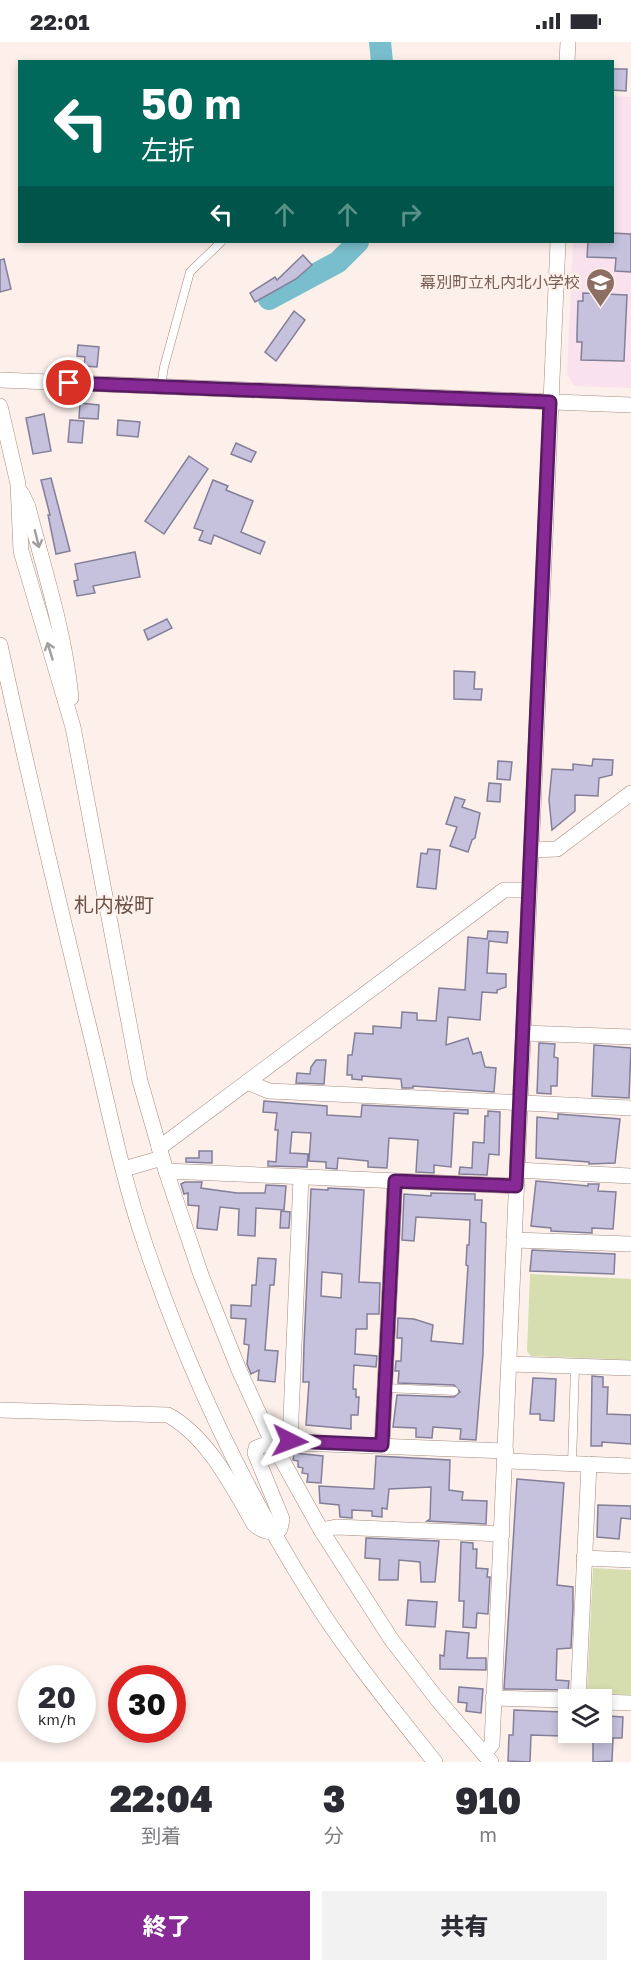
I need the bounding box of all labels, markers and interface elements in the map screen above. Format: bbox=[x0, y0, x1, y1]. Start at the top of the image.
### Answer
text: 22:01 bbox=[30, 8, 90, 35]
text: 50 m bbox=[141, 78, 241, 128]
icon: left bbox=[42, 84, 120, 162]
text: 左折 bbox=[141, 134, 195, 166]
icon: left bbox=[205, 198, 238, 231]
icon: ahead bbox=[268, 198, 301, 231]
icon: ahead bbox=[331, 198, 364, 231]
icon: right bbox=[394, 198, 427, 231]
school or university icon: 幕別町立札内北小学校 bbox=[585, 266, 617, 308]
place label: 幕別町立札内北小学校 bbox=[420, 272, 580, 292]
pin bbox=[43, 357, 94, 408]
icon: arrive bbox=[52, 366, 85, 399]
one-way arrow bbox=[31, 529, 43, 548]
one-way arrow bbox=[44, 642, 55, 661]
district label: 札内桜町 bbox=[74, 892, 154, 916]
position arrow bbox=[258, 1409, 322, 1473]
speed limit sign: 30 bbox=[108, 1665, 186, 1743]
text: 20 bbox=[38, 1679, 76, 1715]
map controls bbox=[558, 1689, 612, 1743]
button: layers bbox=[558, 1689, 612, 1743]
text: km/h bbox=[38, 1710, 76, 1728]
text: 22:04 bbox=[110, 1777, 213, 1820]
text: 3 bbox=[323, 1777, 345, 1820]
text: 910 bbox=[455, 1779, 521, 1822]
text: m bbox=[479, 1822, 497, 1846]
text: 到着 bbox=[141, 1823, 181, 1847]
text: 分 bbox=[324, 1823, 344, 1847]
button: 終了 bbox=[24, 1891, 310, 1960]
button: 共有 bbox=[322, 1891, 607, 1960]

